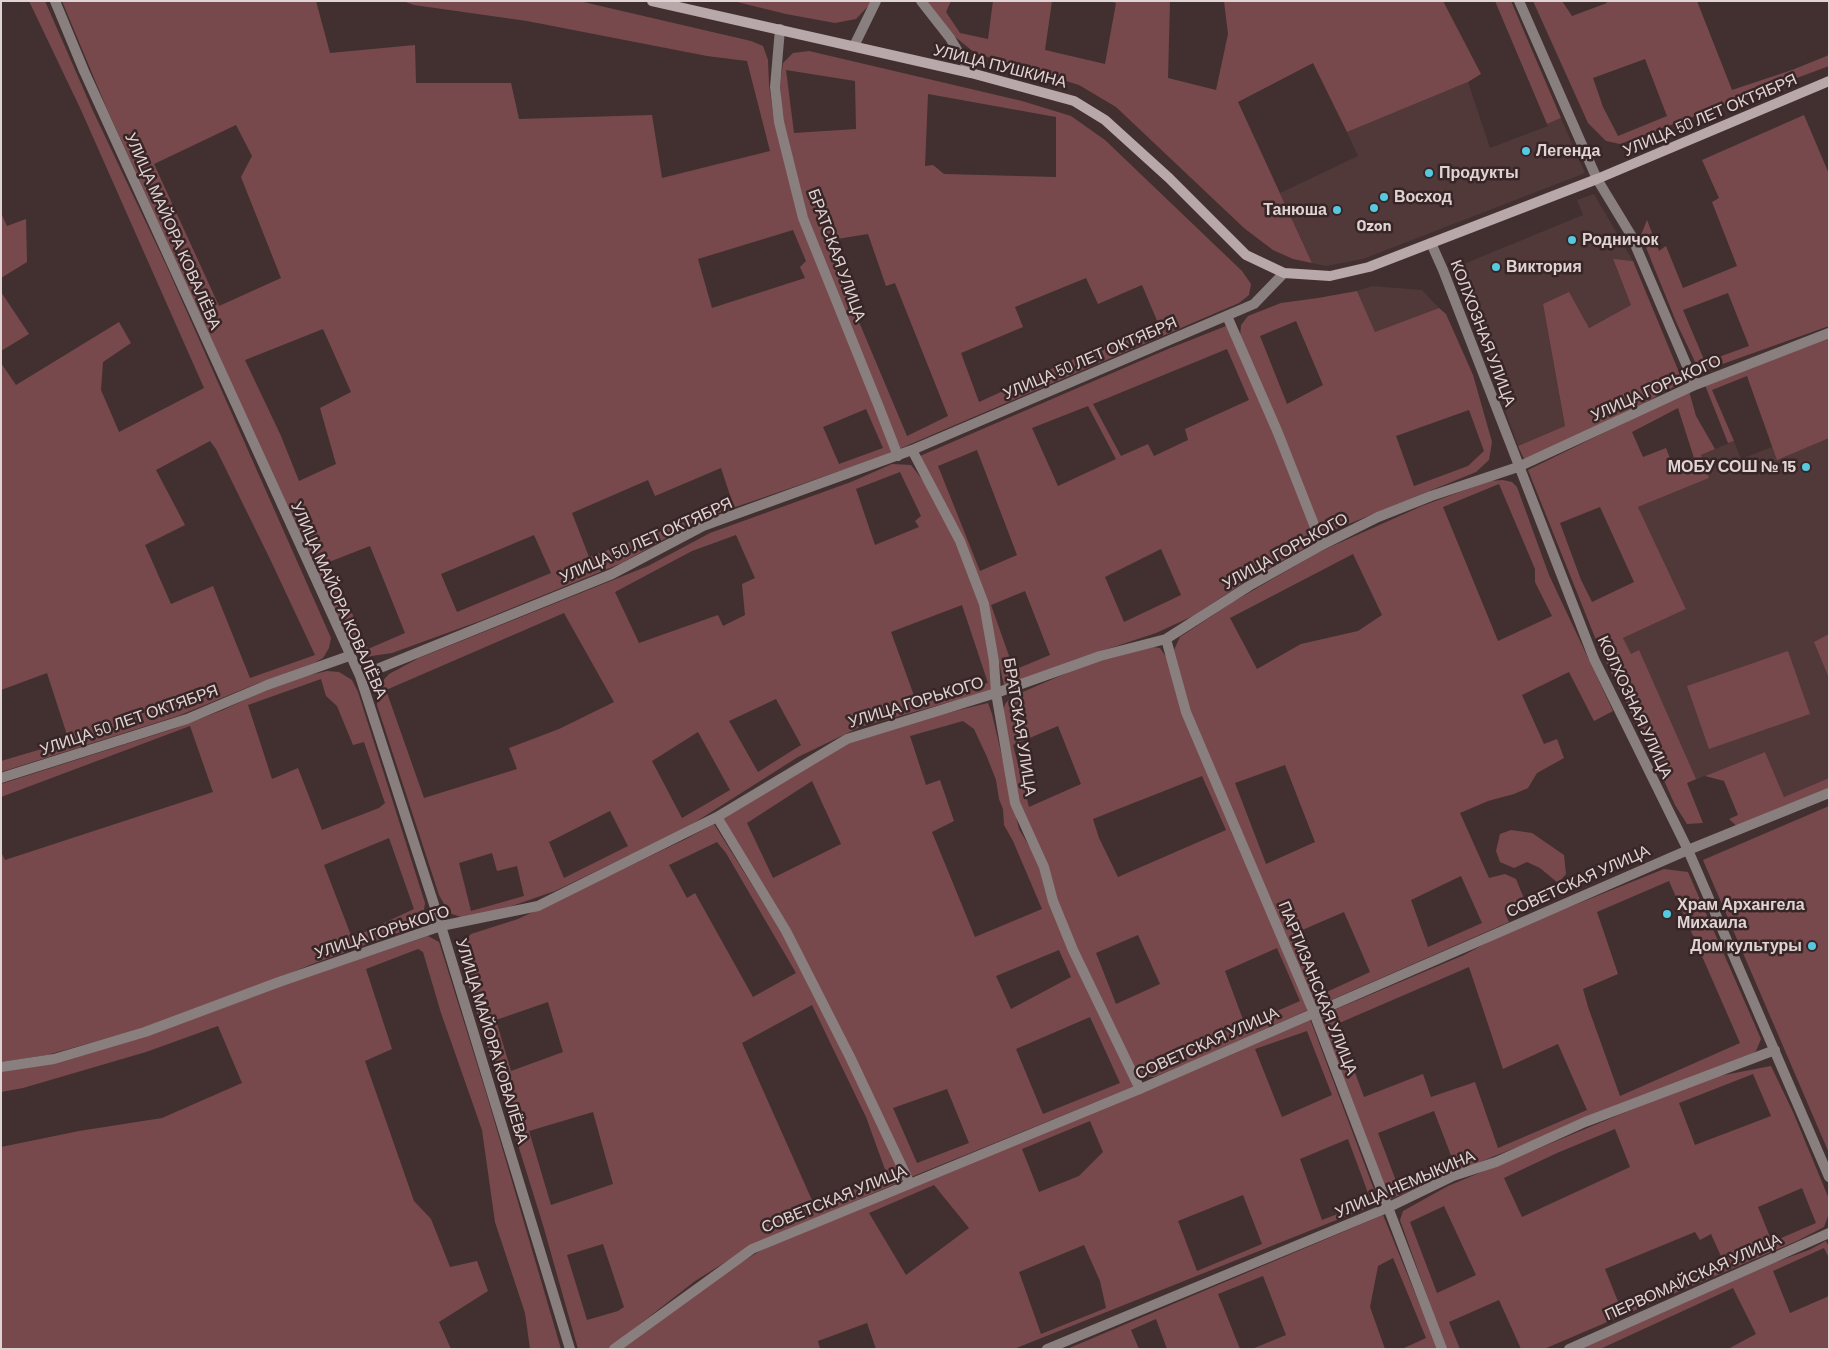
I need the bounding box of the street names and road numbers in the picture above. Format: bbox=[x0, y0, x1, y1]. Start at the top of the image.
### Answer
street label: УЛИЦА ПУШКИНА bbox=[931, 40, 1069, 92]
street label: УЛИЦА 50 ЛЕТ ОКТЯБРЯ bbox=[1620, 70, 1800, 160]
street label: УЛИЦА МАЙОРА КОВАЛЁВА bbox=[121, 130, 225, 332]
street label: БРАТСКАЯ УЛИЦА bbox=[804, 186, 870, 324]
street label: КОЛХОЗНАЯ УЛИЦА bbox=[1446, 257, 1520, 409]
street label: УЛИЦА 50 ЛЕТ ОКТЯБРЯ bbox=[1000, 313, 1180, 403]
street label: УЛИЦА ГОРЬКОГО bbox=[1588, 351, 1724, 425]
street label: УЛИЦА 50 ЛЕТ ОКТЯБРЯ bbox=[557, 493, 735, 587]
street label: УЛИЦА МАЙОРА КОВАЛЁВА bbox=[287, 499, 391, 701]
street label: УЛИЦА ГОРЬКОГО bbox=[1219, 509, 1351, 593]
street label: КОЛХОЗНАЯ УЛИЦА bbox=[1593, 633, 1677, 781]
street label: БРАТСКАЯ УЛИЦА bbox=[1000, 656, 1040, 798]
street label: УЛИЦА ГОРЬКОГО bbox=[846, 672, 986, 732]
street label: УЛИЦА 50 ЛЕТ ОКТЯБРЯ bbox=[37, 680, 221, 760]
street label: СОВЕТСКАЯ УЛИЦА bbox=[1503, 841, 1653, 921]
street label: ПАРТИЗАНСКАЯ УЛИЦА bbox=[1274, 898, 1362, 1078]
street label: УЛИЦА ГОРЬКОГО bbox=[312, 901, 452, 963]
street label: УЛИЦА МАЙОРА КОВАЛЁВА bbox=[452, 936, 532, 1146]
street label: СОВЕТСКАЯ УЛИЦА bbox=[1132, 1003, 1282, 1083]
street label: УЛИЦА НЕМЫКИНА bbox=[1332, 1146, 1478, 1222]
street label: СОВЕТСКАЯ УЛИЦА bbox=[758, 1161, 910, 1237]
street label: ПЕРВОМАЙСКАЯ УЛИЦА bbox=[1602, 1229, 1784, 1325]

